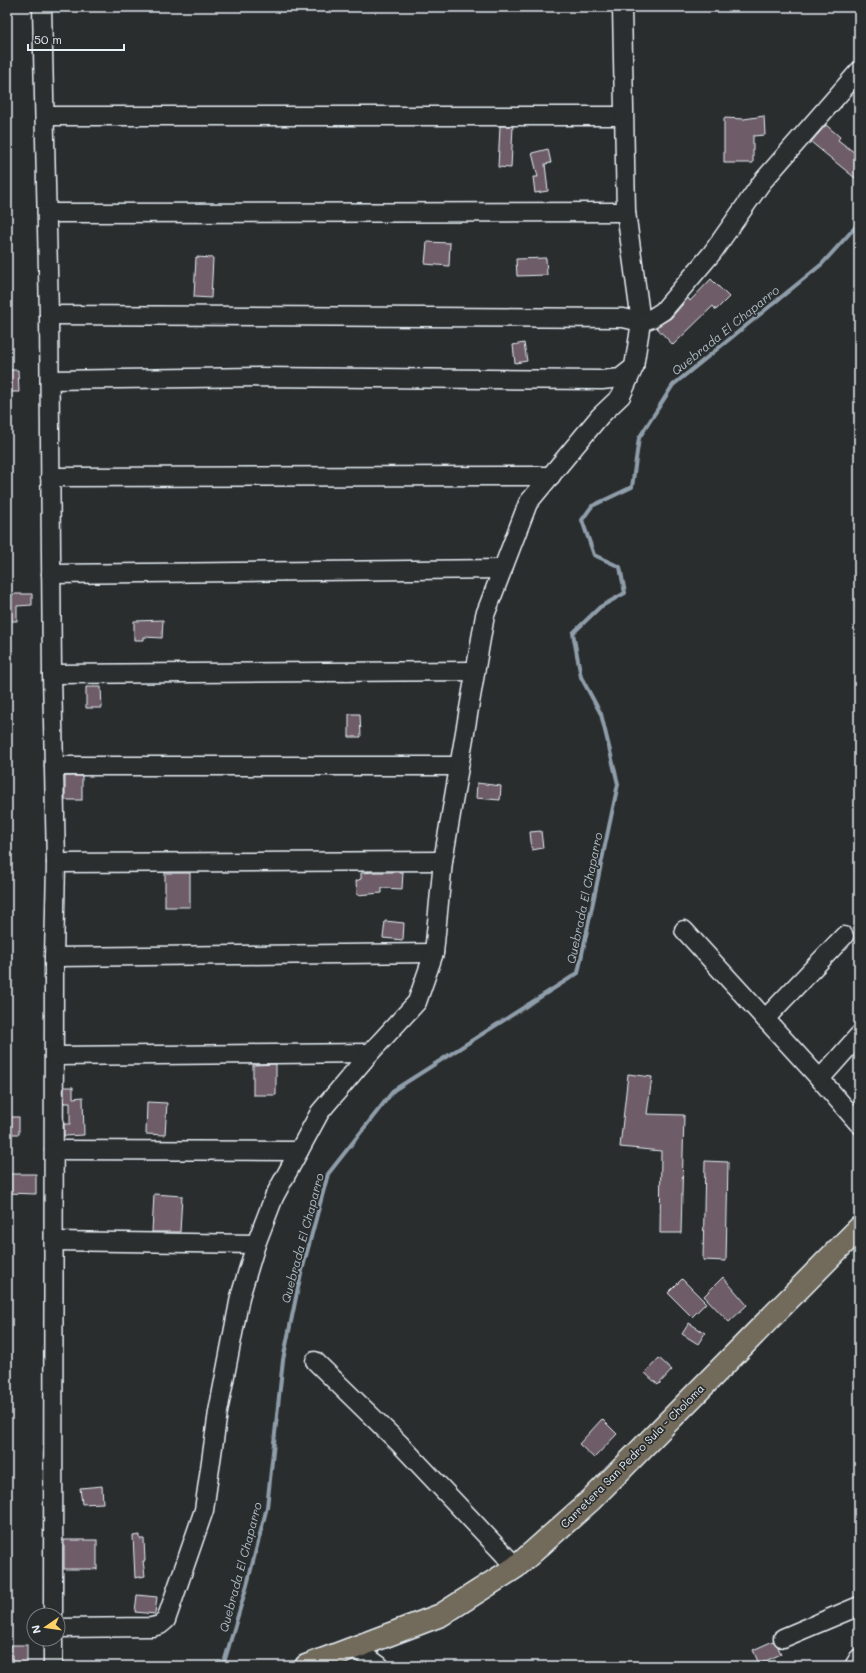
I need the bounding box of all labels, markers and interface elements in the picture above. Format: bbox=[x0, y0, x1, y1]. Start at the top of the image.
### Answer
scale bar bbox=[28, 26, 124, 52]
text: 50 m bbox=[34, 31, 62, 47]
water label: Quebrada El Chaparro bbox=[668, 282, 782, 378]
water label: Quebrada El Chaparro bbox=[562, 831, 606, 965]
water label: Quebrada El Chaparro bbox=[277, 1171, 327, 1305]
street label: Carretera San Pedro Sula - Choloma bbox=[557, 1381, 707, 1531]
water label: Quebrada El Chaparro bbox=[215, 1500, 265, 1634]
north arrow bbox=[26, 1607, 66, 1647]
text: N bbox=[28, 1624, 44, 1635]

